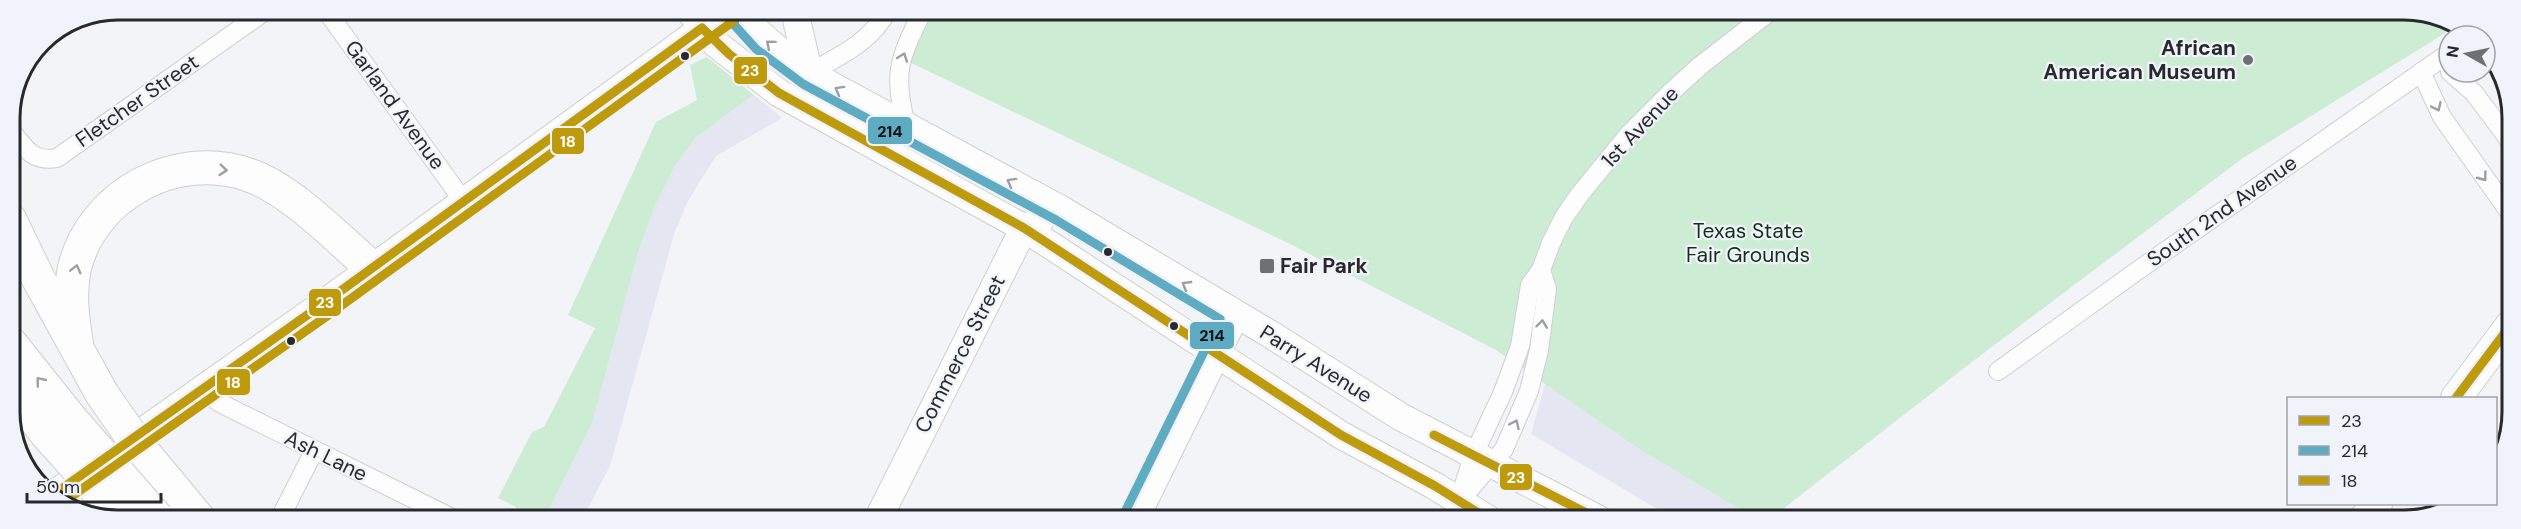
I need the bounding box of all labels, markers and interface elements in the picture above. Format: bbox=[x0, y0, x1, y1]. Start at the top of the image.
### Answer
north arrow bbox=[2437, 24, 2497, 84]
place label: African American Museum bbox=[2043, 34, 2236, 86]
street label: Garland Avenue bbox=[339, 35, 451, 175]
one-way arrow bbox=[766, 41, 777, 52]
text: N bbox=[2441, 44, 2464, 59]
street label: Fletcher Street bbox=[70, 48, 204, 154]
unlabelled marker bbox=[679, 50, 691, 62]
one-way arrow bbox=[895, 52, 908, 62]
marker: African American Museum bbox=[2241, 53, 2255, 67]
line badge: 23 bbox=[733, 56, 768, 85]
text: 23 bbox=[741, 60, 759, 81]
street label: 1st Avenue bbox=[1595, 80, 1685, 174]
one-way arrow bbox=[835, 86, 845, 97]
one-way arrow bbox=[2430, 101, 2442, 112]
line badge: 214 bbox=[867, 116, 913, 145]
text: 214 bbox=[877, 121, 903, 142]
line badge: 18 bbox=[551, 127, 585, 155]
text: 18 bbox=[560, 131, 576, 152]
street label: South 2nd Avenue bbox=[2142, 149, 2303, 273]
one-way arrow bbox=[218, 163, 227, 176]
one-way arrow bbox=[2476, 170, 2487, 181]
one-way arrow bbox=[1007, 178, 1017, 189]
park label: Texas State Fair Grounds bbox=[1686, 217, 1810, 269]
unlabelled marker bbox=[1102, 246, 1114, 258]
place label: Fair Park bbox=[1280, 252, 1368, 280]
marker: Fair Park bbox=[1258, 257, 1276, 275]
one-way arrow bbox=[69, 264, 82, 274]
street label: Commerce Street bbox=[908, 270, 1012, 438]
one-way arrow bbox=[1181, 280, 1192, 292]
line badge: 23 bbox=[308, 288, 342, 317]
text: 23 bbox=[316, 292, 334, 313]
street label: Parry Avenue bbox=[1255, 318, 1377, 410]
unlabelled marker bbox=[1168, 320, 1180, 332]
one-way arrow bbox=[1535, 320, 1548, 329]
line badge: 214 bbox=[1189, 321, 1235, 350]
text: 214 bbox=[1199, 325, 1225, 346]
unlabelled marker bbox=[285, 335, 297, 347]
line badge: 18 bbox=[216, 368, 251, 396]
text: 18 bbox=[225, 372, 241, 393]
one-way arrow bbox=[37, 377, 48, 388]
legend bbox=[2287, 397, 2497, 505]
text: 23 bbox=[2341, 409, 2362, 433]
one-way arrow bbox=[1508, 419, 1520, 430]
street label: Ash Lane bbox=[280, 424, 372, 488]
text: 214 bbox=[2341, 439, 2368, 463]
line badge: 23 bbox=[1499, 463, 1533, 491]
scale bar bbox=[27, 466, 160, 504]
text: 23 bbox=[1507, 467, 1525, 488]
text: 18 bbox=[2341, 469, 2358, 493]
text: 50 m bbox=[36, 475, 80, 499]

